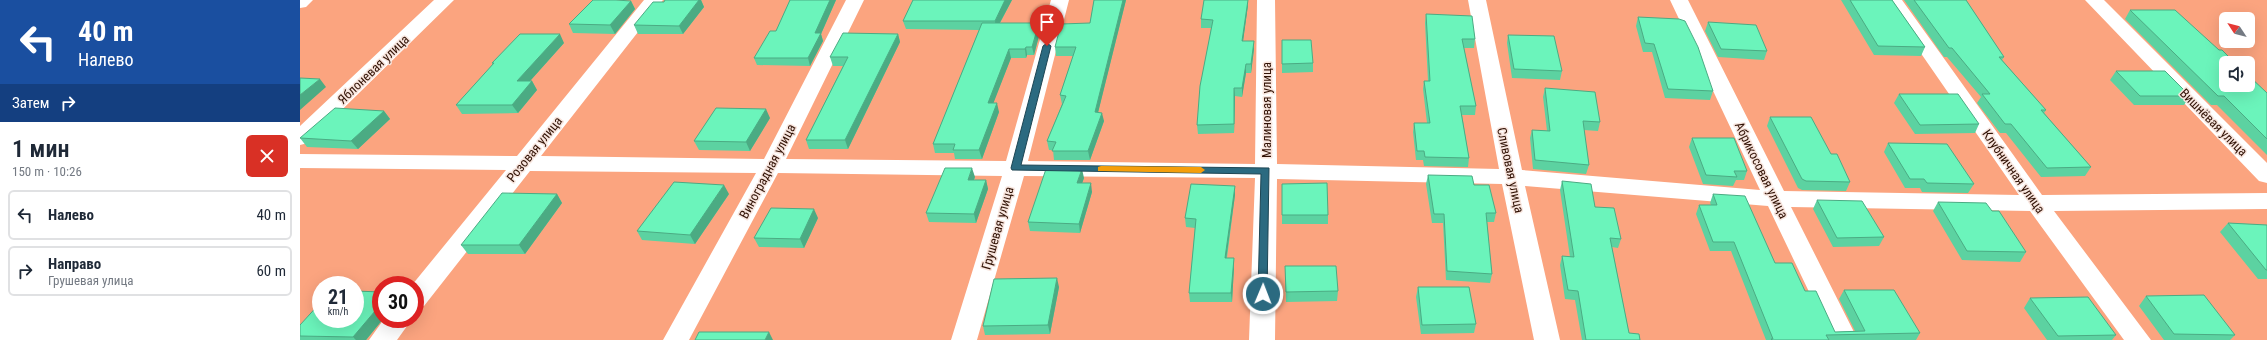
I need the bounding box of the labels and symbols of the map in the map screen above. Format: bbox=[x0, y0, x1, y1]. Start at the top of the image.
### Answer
pin bbox=[1030, 5, 1064, 46]
north arrow bbox=[2219, 12, 2255, 48]
street label: Яблоневая улица bbox=[335, 32, 412, 107]
street label: Малиновая улица bbox=[1259, 62, 1274, 158]
street label: Вишнёвая улица bbox=[2177, 86, 2250, 159]
street label: Розовая улица bbox=[504, 114, 565, 185]
street label: Абрикосовая улица bbox=[1732, 120, 1791, 221]
street label: Виноградная улица bbox=[736, 121, 799, 221]
street label: Сливовая улица bbox=[1494, 126, 1527, 214]
street label: Клубничная улица bbox=[1979, 127, 2048, 216]
street label: Грушевая улица bbox=[978, 185, 1016, 271]
position arrow bbox=[1242, 273, 1284, 315]
speed limit sign: 30 bbox=[372, 276, 424, 328]

